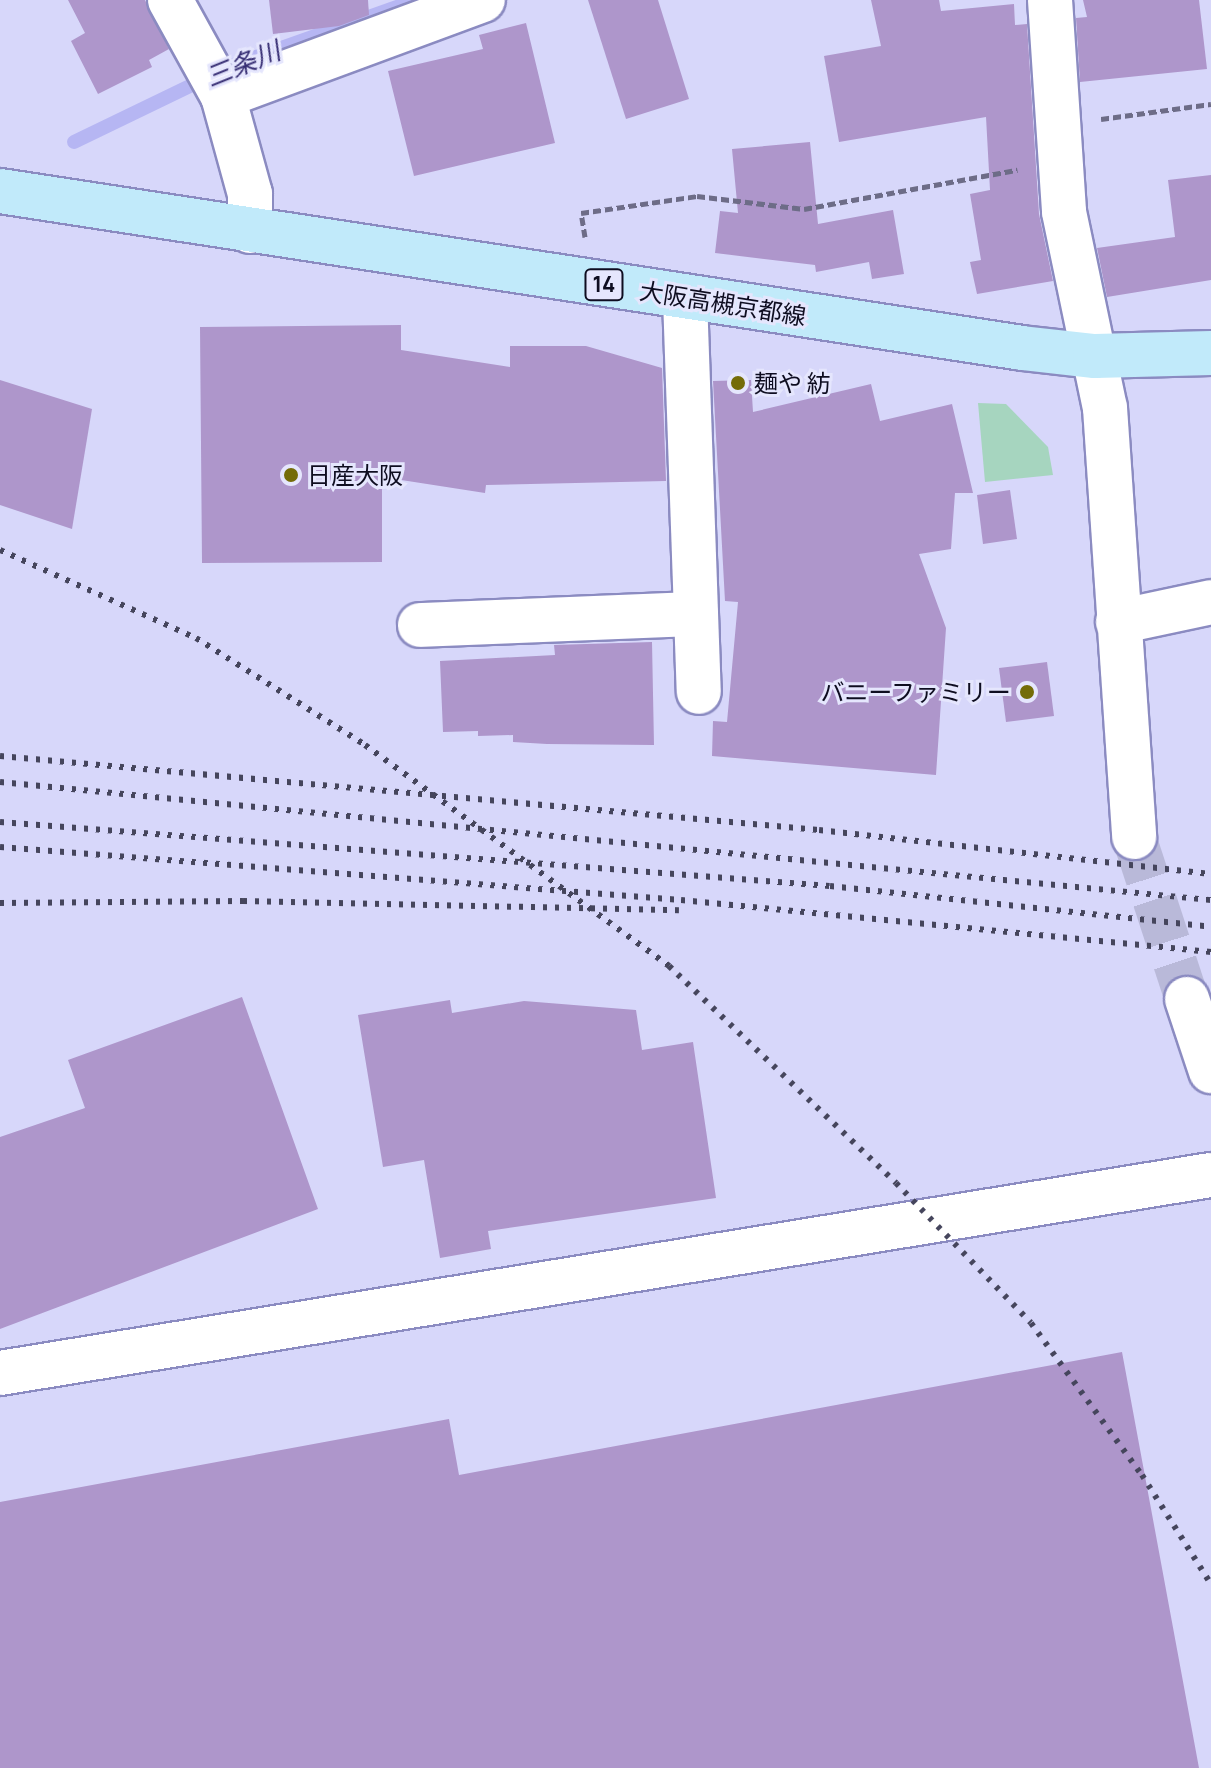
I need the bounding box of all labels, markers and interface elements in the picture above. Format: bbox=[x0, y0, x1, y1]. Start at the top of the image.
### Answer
water label: 三条川 bbox=[201, 35, 285, 93]
road number: 14 bbox=[584, 267, 624, 303]
street label: 大阪高槻京都線 bbox=[638, 276, 808, 330]
place label: 麺や 紡 bbox=[754, 369, 831, 397]
marker: 麺や 紡 bbox=[729, 374, 747, 392]
place label: 日産大阪 bbox=[307, 461, 403, 489]
marker: 日産大阪 bbox=[282, 466, 300, 484]
place label: バニーファミリー bbox=[819, 678, 1011, 706]
marker: バニーファミリー bbox=[1018, 683, 1036, 701]

